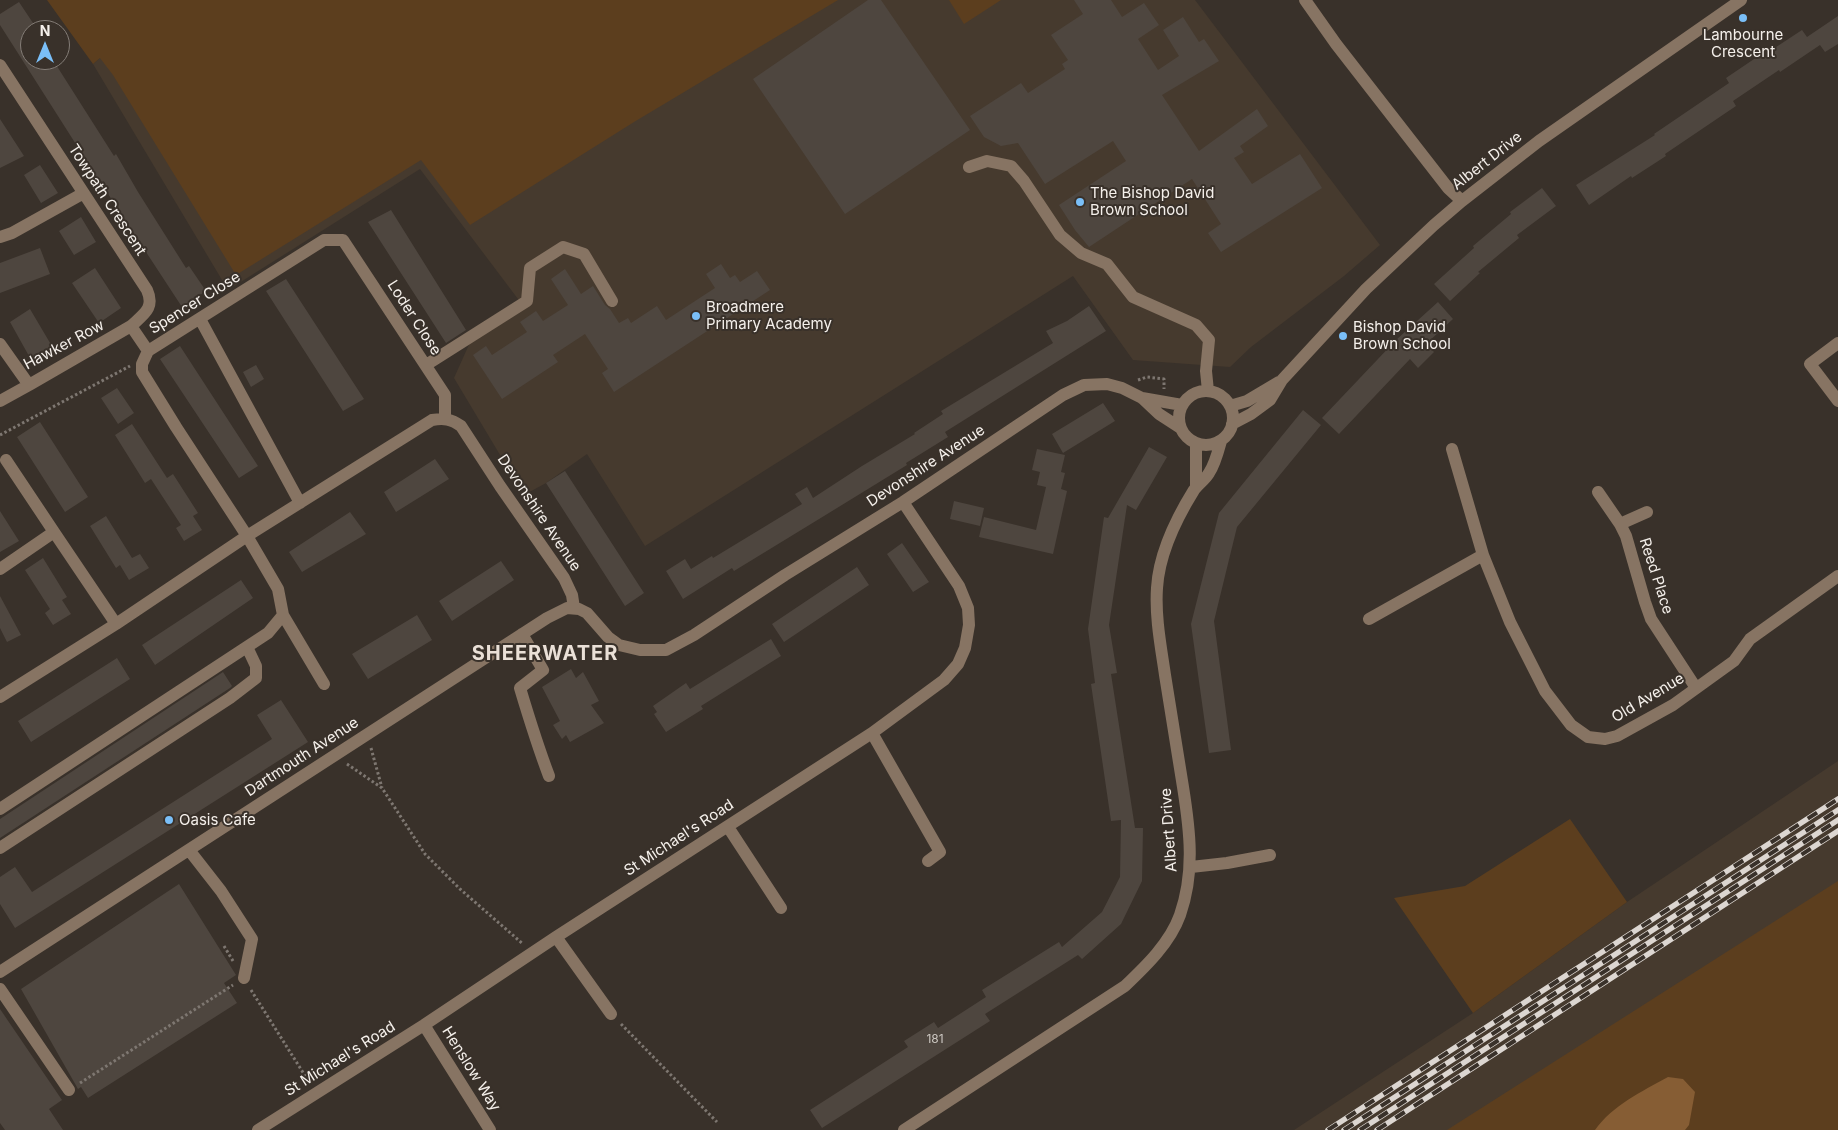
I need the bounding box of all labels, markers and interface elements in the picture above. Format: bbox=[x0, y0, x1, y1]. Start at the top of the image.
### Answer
marker: Lambourne Crescent bbox=[1737, 12, 1749, 24]
north arrow bbox=[20, 20, 70, 70]
text: N bbox=[40, 22, 50, 39]
place label: Lambourne Crescent bbox=[1703, 26, 1783, 61]
street label: Albert Drive bbox=[1448, 128, 1526, 194]
street label: Towpath Crescent bbox=[64, 141, 150, 259]
place label: The Bishop David Brown School bbox=[1090, 184, 1214, 219]
marker: The Bishop David Brown School bbox=[1074, 196, 1086, 208]
street label: Spencer Close bbox=[146, 268, 244, 338]
street label: Loder Close bbox=[383, 277, 445, 359]
place label: Broadmere Primary Academy bbox=[706, 298, 832, 333]
marker: Broadmere Primary Academy bbox=[690, 310, 702, 322]
street label: Hawker Row bbox=[21, 316, 107, 374]
place label: Bishop David Brown School bbox=[1353, 318, 1451, 353]
marker: Bishop David Brown School bbox=[1337, 330, 1349, 342]
street label: Devonshire Avenue bbox=[864, 421, 988, 511]
street label: Devonshire Avenue bbox=[493, 451, 585, 575]
street label: Reed Place bbox=[1635, 536, 1677, 616]
district label: SHEERWATER bbox=[470, 642, 620, 666]
street label: Old Avenue bbox=[1609, 669, 1687, 727]
street label: Dartmouth Avenue bbox=[242, 714, 362, 800]
street label: Albert Drive bbox=[1157, 787, 1181, 873]
street label: St Michael's Road bbox=[621, 796, 737, 880]
place label: Oasis Cafe bbox=[179, 811, 256, 829]
marker: Oasis Cafe bbox=[163, 814, 175, 826]
street label: St Michael's Road bbox=[281, 1018, 399, 1100]
street label: Henslow Way bbox=[438, 1023, 504, 1115]
house number: 181 bbox=[926, 1032, 944, 1046]

